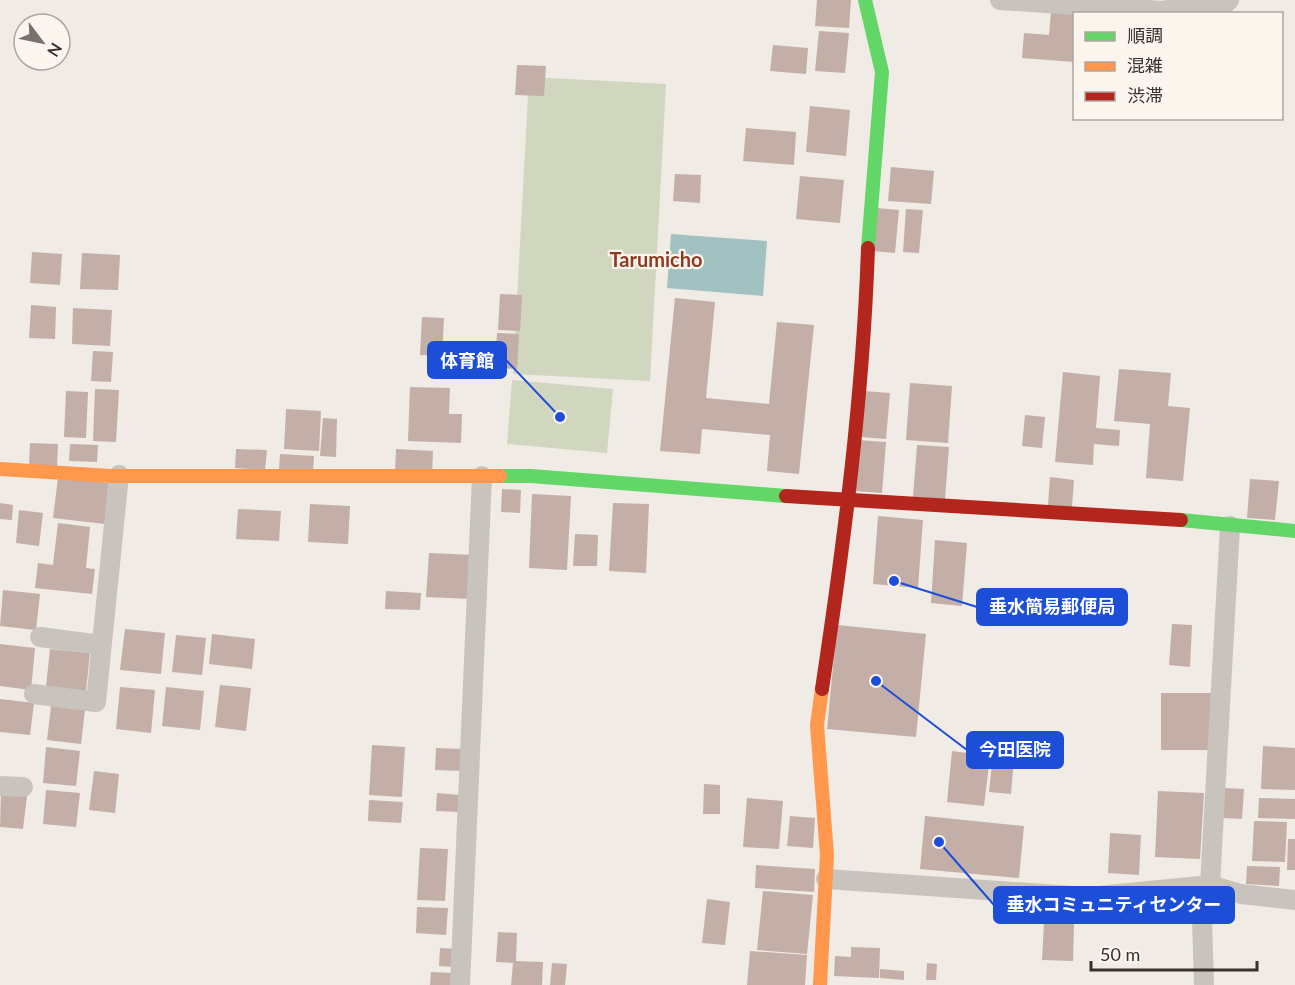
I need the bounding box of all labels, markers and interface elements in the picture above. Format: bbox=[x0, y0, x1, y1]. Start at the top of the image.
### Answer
north arrow bbox=[12, 12, 72, 72]
legend bbox=[1073, 12, 1283, 120]
text: 順調 bbox=[1127, 24, 1163, 46]
text: N bbox=[44, 40, 66, 60]
text: 混雑 bbox=[1127, 54, 1163, 76]
text: 渋滞 bbox=[1127, 84, 1163, 106]
district label: Tarumicho bbox=[610, 247, 702, 271]
callout: 体育館 bbox=[428, 342, 506, 378]
text: 体育館 bbox=[440, 349, 494, 371]
callout: 垂水簡易郵便局 bbox=[977, 589, 1127, 625]
text: 垂水簡易郵便局 bbox=[989, 595, 1115, 617]
callout: 今田医院 bbox=[967, 732, 1063, 768]
text: 今田医院 bbox=[979, 738, 1051, 760]
callout: 垂水コミュニティセンター bbox=[994, 887, 1234, 923]
text: 垂水コミュニティセンター bbox=[1007, 893, 1221, 915]
scale bar bbox=[1091, 934, 1258, 972]
text: 50 m bbox=[1100, 943, 1140, 965]

